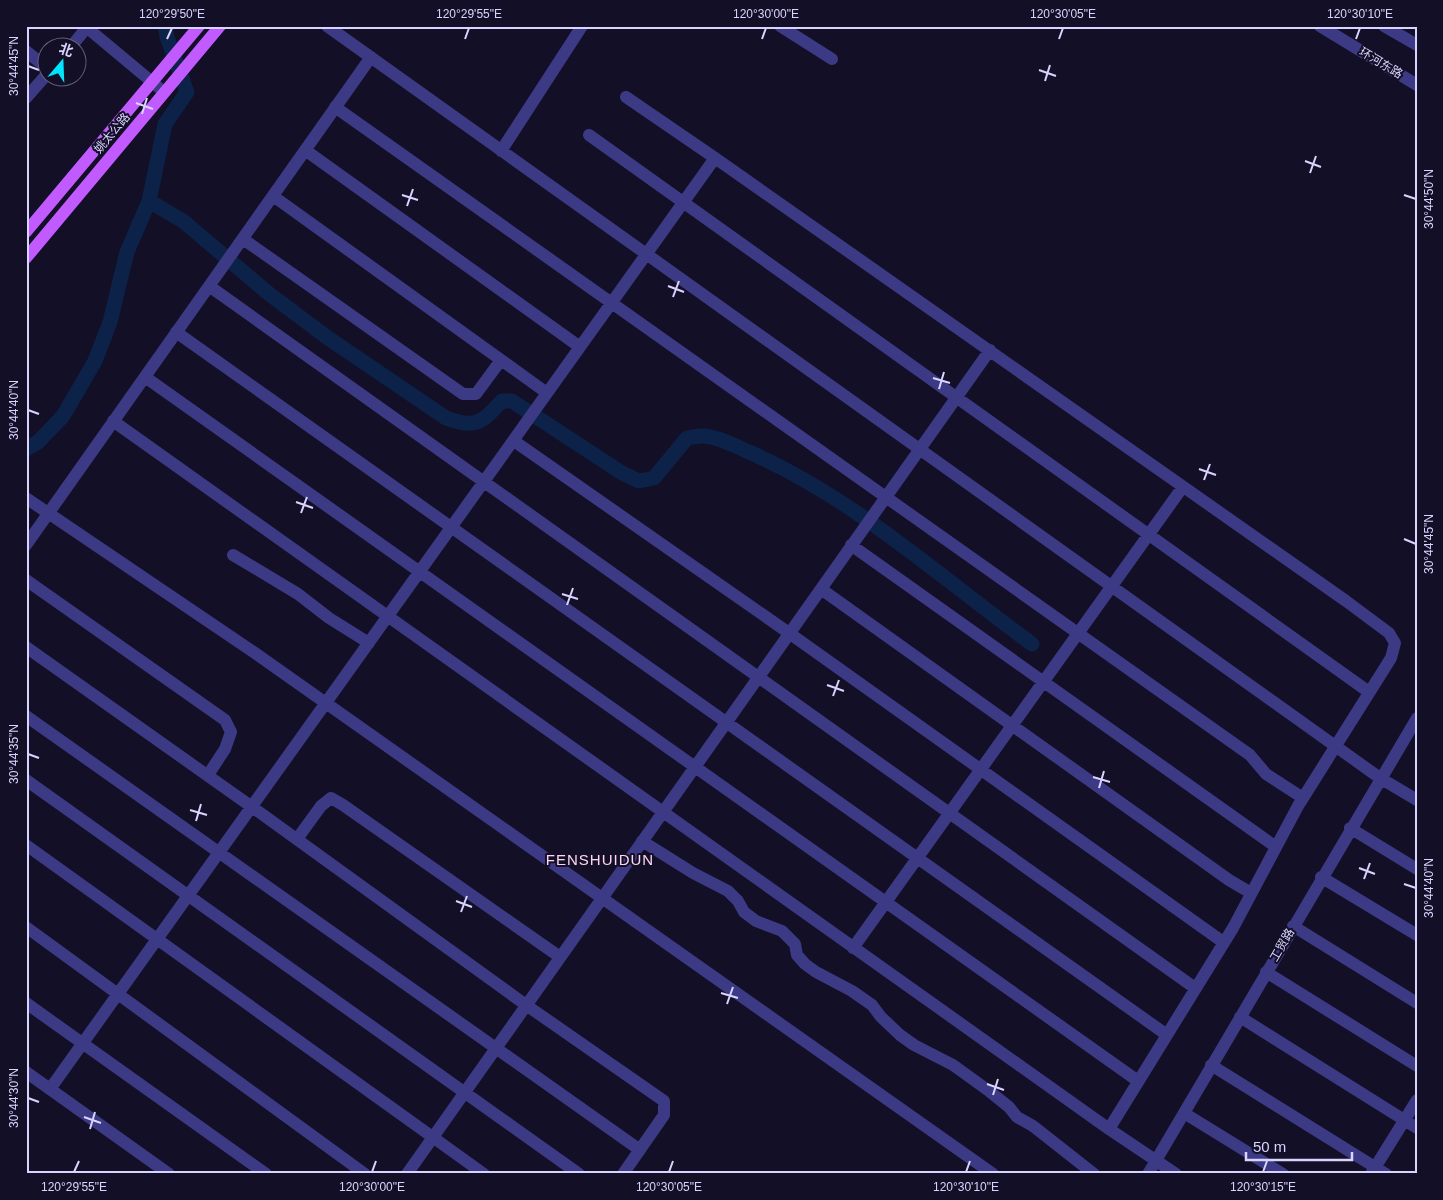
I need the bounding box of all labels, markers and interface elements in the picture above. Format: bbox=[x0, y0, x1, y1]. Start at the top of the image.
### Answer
text: 120°29'50"E bbox=[139, 7, 205, 21]
text: 120°29'55"E bbox=[436, 7, 502, 21]
text: 120°30'00"E bbox=[733, 7, 799, 21]
text: 120°30'05"E bbox=[1030, 7, 1096, 21]
text: 120°30'10"E bbox=[1327, 7, 1393, 21]
text: 30°44'45"N bbox=[7, 36, 21, 96]
north arrow bbox=[38, 38, 88, 88]
text: 北 bbox=[57, 40, 75, 60]
street label: 环河东路 bbox=[1357, 45, 1405, 81]
street label: 姚太公路 bbox=[91, 110, 133, 156]
text: 30°44'50"N bbox=[1422, 169, 1436, 229]
text: 30°44'40"N bbox=[7, 380, 21, 440]
text: 30°44'45"N bbox=[1422, 514, 1436, 574]
text: 30°44'35"N bbox=[7, 724, 21, 784]
district label: FENSHUIDUN bbox=[546, 851, 654, 868]
text: 30°44'40"N bbox=[1422, 858, 1436, 918]
street label: 工贸路 bbox=[1267, 926, 1297, 964]
text: 30°44'30"N bbox=[7, 1068, 21, 1128]
scale bar bbox=[1246, 1130, 1352, 1162]
text: 50 m bbox=[1253, 1138, 1286, 1155]
text: 120°29'55"E bbox=[41, 1180, 107, 1194]
text: 120°30'00"E bbox=[339, 1180, 405, 1194]
text: 120°30'05"E bbox=[636, 1180, 702, 1194]
text: 120°30'10"E bbox=[933, 1180, 999, 1194]
text: 120°30'15"E bbox=[1230, 1180, 1296, 1194]

